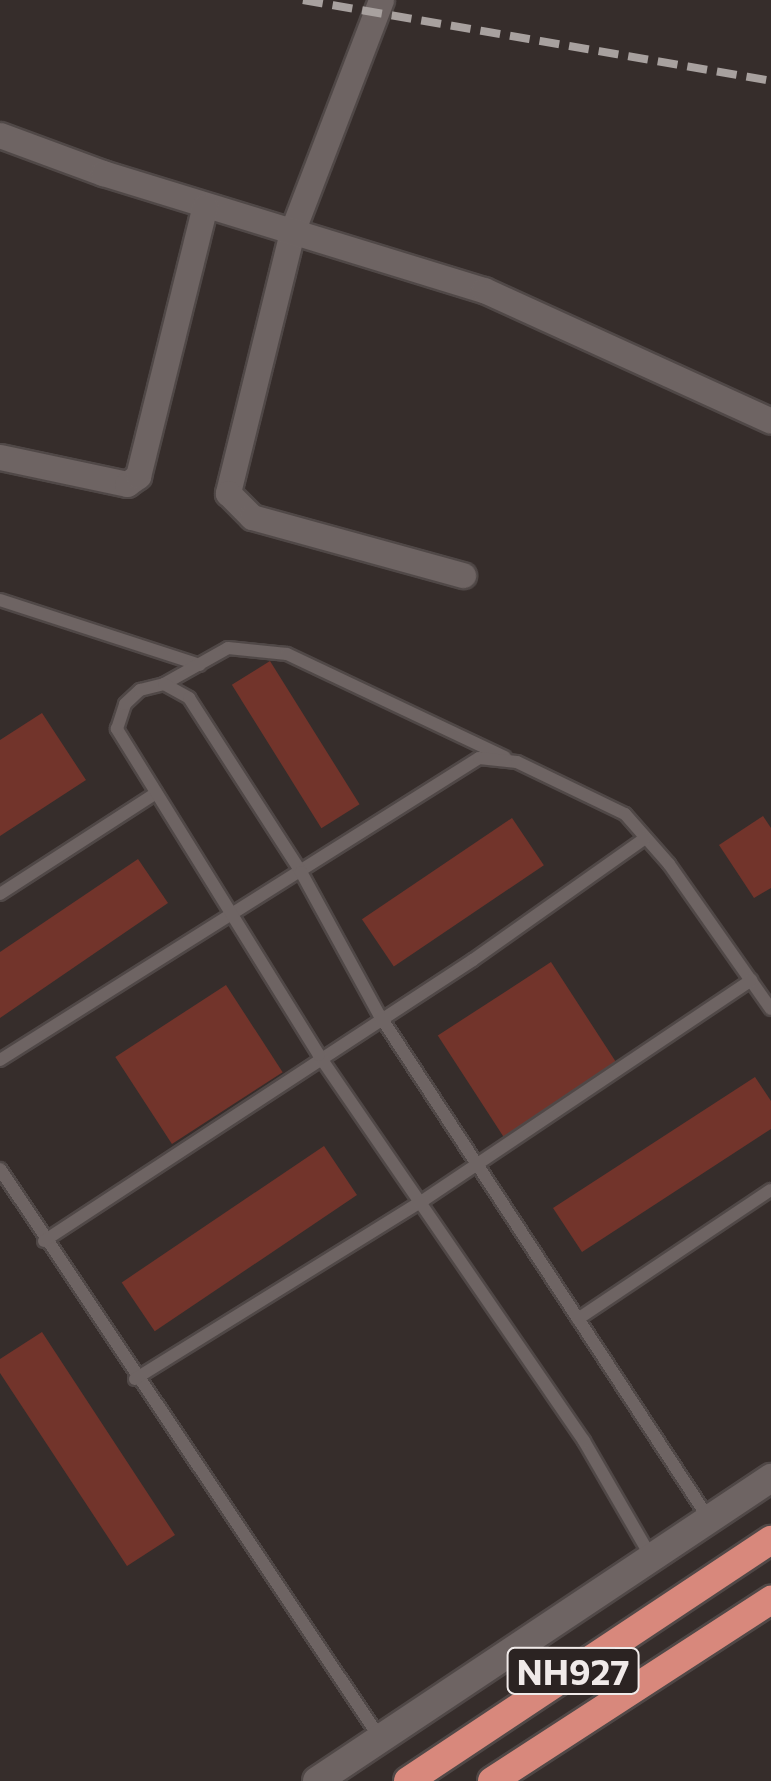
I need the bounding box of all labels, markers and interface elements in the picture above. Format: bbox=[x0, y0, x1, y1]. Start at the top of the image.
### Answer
road number: NH927 bbox=[506, 1641, 640, 1701]

